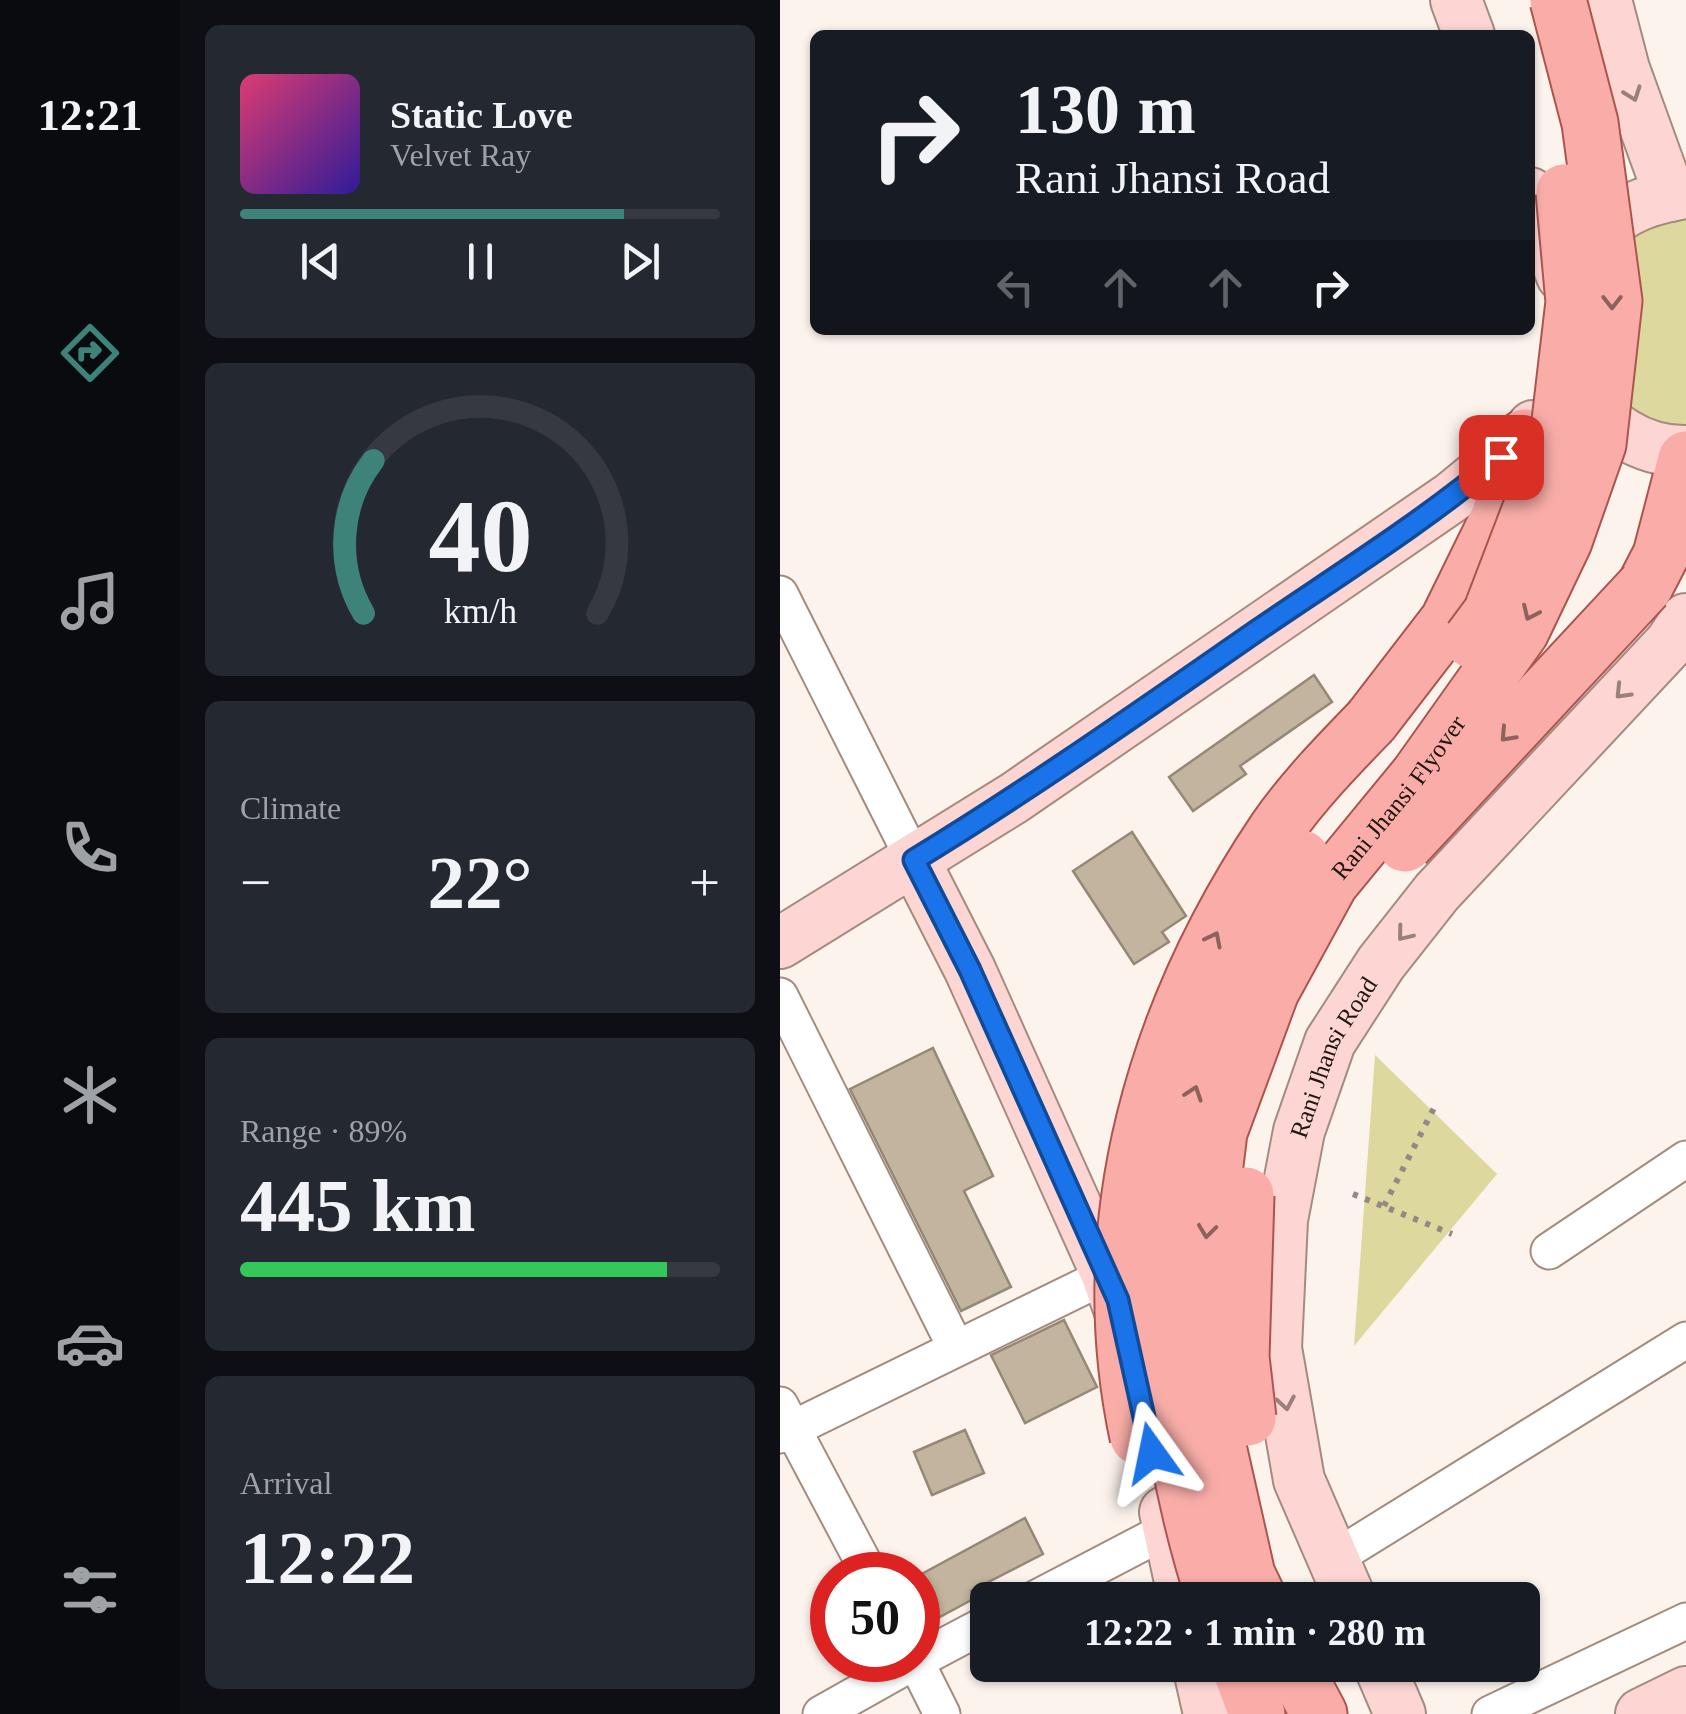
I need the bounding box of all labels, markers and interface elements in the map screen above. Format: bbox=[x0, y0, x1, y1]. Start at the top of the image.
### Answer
icon: right bbox=[850, 70, 980, 200]
text: 130 m bbox=[1015, 71, 1196, 148]
one-way arrow bbox=[1621, 84, 1642, 101]
text: 12:21 bbox=[38, 90, 143, 140]
text: Static Love bbox=[390, 94, 573, 136]
text: Velvet Ray bbox=[390, 137, 531, 173]
text: Rani Jhansi Road bbox=[1015, 153, 1330, 203]
icon: previous bbox=[293, 234, 348, 289]
icon: pause bbox=[453, 234, 508, 289]
icon: next bbox=[613, 234, 668, 289]
icon: left bbox=[988, 260, 1043, 315]
icon: ahead bbox=[1093, 260, 1148, 315]
icon: ahead bbox=[1198, 260, 1253, 315]
icon: right bbox=[1303, 260, 1358, 315]
one-way arrow bbox=[1601, 295, 1623, 310]
icon: directions bbox=[55, 318, 125, 388]
pin bbox=[1459, 415, 1544, 500]
icon: arrive bbox=[1474, 430, 1529, 485]
text: 40 bbox=[428, 478, 532, 593]
icon: music bbox=[55, 566, 125, 636]
text: km/h bbox=[443, 591, 517, 631]
one-way arrow bbox=[1523, 602, 1543, 620]
one-way arrow bbox=[1616, 681, 1634, 699]
street label: Rani Jhansi Flyover bbox=[1326, 710, 1471, 884]
one-way arrow bbox=[1501, 723, 1519, 742]
text: Climate bbox=[240, 790, 341, 826]
icon: phone bbox=[55, 813, 125, 883]
text: 22° bbox=[428, 841, 533, 924]
text: − bbox=[240, 852, 271, 913]
text: + bbox=[689, 852, 720, 913]
one-way arrow bbox=[1398, 922, 1416, 940]
one-way arrow bbox=[1202, 932, 1221, 950]
street label: Rani Jhansi Road bbox=[1285, 972, 1383, 1141]
icon: climate bbox=[55, 1060, 125, 1130]
one-way arrow bbox=[1182, 1085, 1202, 1102]
text: Range · 89% bbox=[240, 1113, 407, 1149]
text: 445 km bbox=[240, 1164, 475, 1247]
one-way arrow bbox=[1197, 1223, 1218, 1239]
icon: car bbox=[55, 1308, 125, 1378]
one-way arrow bbox=[1274, 1395, 1295, 1411]
position arrow bbox=[1100, 1401, 1204, 1505]
text: Arrival bbox=[240, 1465, 332, 1501]
text: 12:22 bbox=[240, 1516, 415, 1599]
speed limit sign: 50 bbox=[810, 1552, 940, 1682]
icon: filters bbox=[55, 1555, 125, 1625]
text: 12:22 · 1 min · 280 m bbox=[1084, 1611, 1426, 1653]

